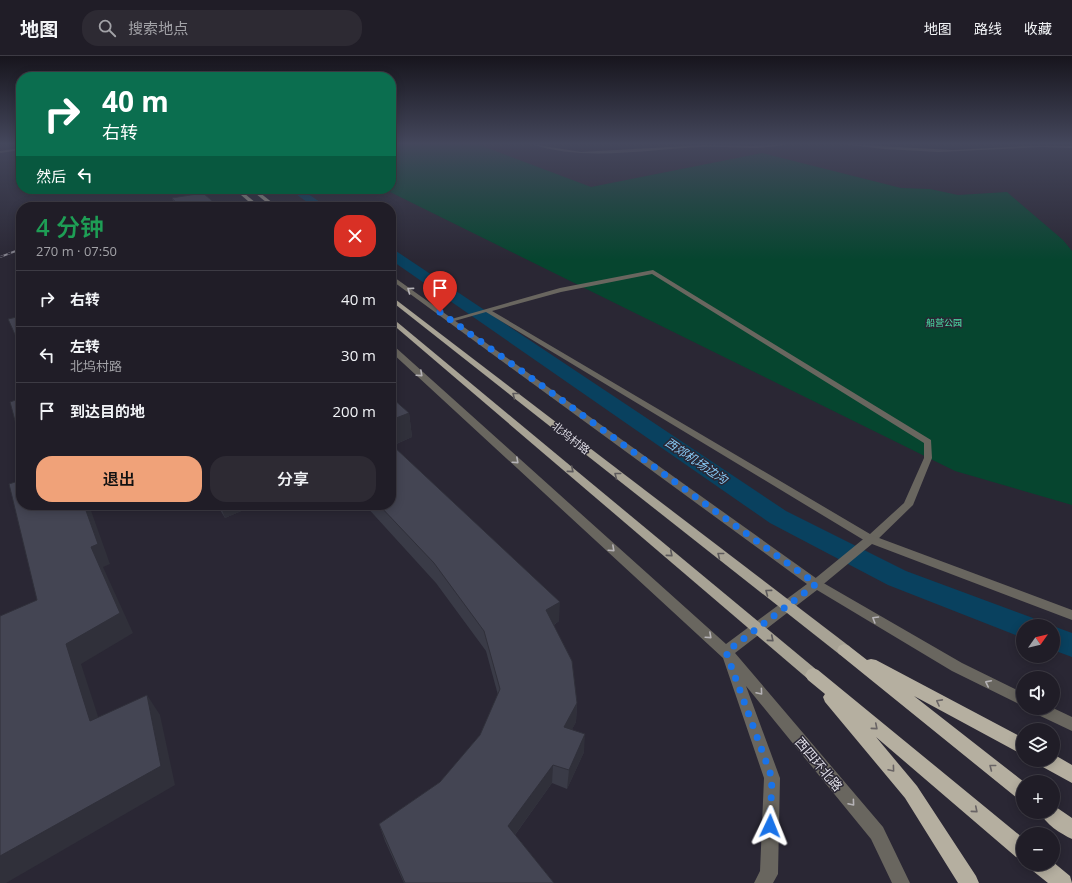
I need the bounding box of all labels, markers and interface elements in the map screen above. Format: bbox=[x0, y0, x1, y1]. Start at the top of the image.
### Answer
search box bbox=[82, 10, 362, 46]
text: 地图 bbox=[20, 16, 58, 42]
icon: search bbox=[96, 17, 118, 39]
text: 搜索地点 bbox=[128, 18, 188, 38]
text: 地图 bbox=[924, 19, 952, 38]
text: 路线 bbox=[974, 19, 1002, 38]
text: 收藏 bbox=[1024, 19, 1052, 38]
text: 40 m bbox=[102, 82, 169, 120]
icon: right bbox=[36, 88, 88, 140]
text: 右转 bbox=[102, 120, 138, 144]
icon: left bbox=[74, 164, 96, 186]
text: 然后 bbox=[36, 166, 66, 186]
text: 4 分钟 bbox=[36, 210, 104, 243]
button: close bbox=[334, 215, 376, 257]
text: 270 m · 07:50 bbox=[36, 242, 117, 260]
pin bbox=[423, 271, 457, 312]
icon: arrive bbox=[429, 277, 451, 299]
one-way arrow bbox=[407, 287, 414, 295]
icon: right bbox=[36, 288, 58, 310]
text: 右转 bbox=[70, 289, 100, 309]
text: 40 m bbox=[341, 289, 376, 309]
park label: 船营公园 bbox=[926, 316, 962, 329]
text: 左转 bbox=[70, 336, 100, 356]
icon: left bbox=[36, 344, 58, 366]
text: 30 m bbox=[341, 345, 376, 365]
text: 北坞村路 bbox=[70, 357, 122, 375]
one-way arrow bbox=[415, 369, 423, 377]
one-way arrow bbox=[512, 393, 519, 400]
icon: arrive bbox=[36, 400, 58, 422]
text: 到达目的地 bbox=[70, 401, 145, 421]
text: 200 m bbox=[332, 401, 376, 421]
street label: 北坞村路 bbox=[549, 418, 593, 457]
water label: 西郊机场边沟 bbox=[662, 433, 733, 489]
button: 退出 bbox=[36, 456, 202, 502]
button: 分享 bbox=[210, 456, 376, 502]
one-way arrow bbox=[511, 457, 519, 464]
one-way arrow bbox=[566, 466, 574, 473]
one-way arrow bbox=[615, 473, 622, 480]
one-way arrow bbox=[608, 544, 615, 551]
one-way arrow bbox=[666, 550, 673, 557]
one-way arrow bbox=[717, 553, 724, 560]
one-way arrow bbox=[766, 590, 773, 597]
one-way arrow bbox=[872, 616, 879, 623]
north arrow bbox=[1016, 619, 1060, 663]
map controls bbox=[1016, 619, 1060, 871]
one-way arrow bbox=[704, 631, 712, 639]
one-way arrow bbox=[766, 635, 774, 642]
button: sound bbox=[1016, 671, 1060, 715]
one-way arrow bbox=[985, 680, 992, 688]
one-way arrow bbox=[755, 688, 762, 695]
one-way arrow bbox=[936, 699, 944, 707]
one-way arrow bbox=[871, 722, 878, 729]
button: layers bbox=[1016, 723, 1060, 767]
street label: 西四环北路 bbox=[791, 733, 847, 795]
one-way arrow bbox=[887, 765, 894, 772]
one-way arrow bbox=[990, 765, 997, 772]
button: + bbox=[1016, 775, 1060, 819]
one-way arrow bbox=[847, 799, 854, 806]
position arrow bbox=[749, 805, 791, 847]
one-way arrow bbox=[971, 805, 978, 812]
button: − bbox=[1016, 827, 1060, 871]

